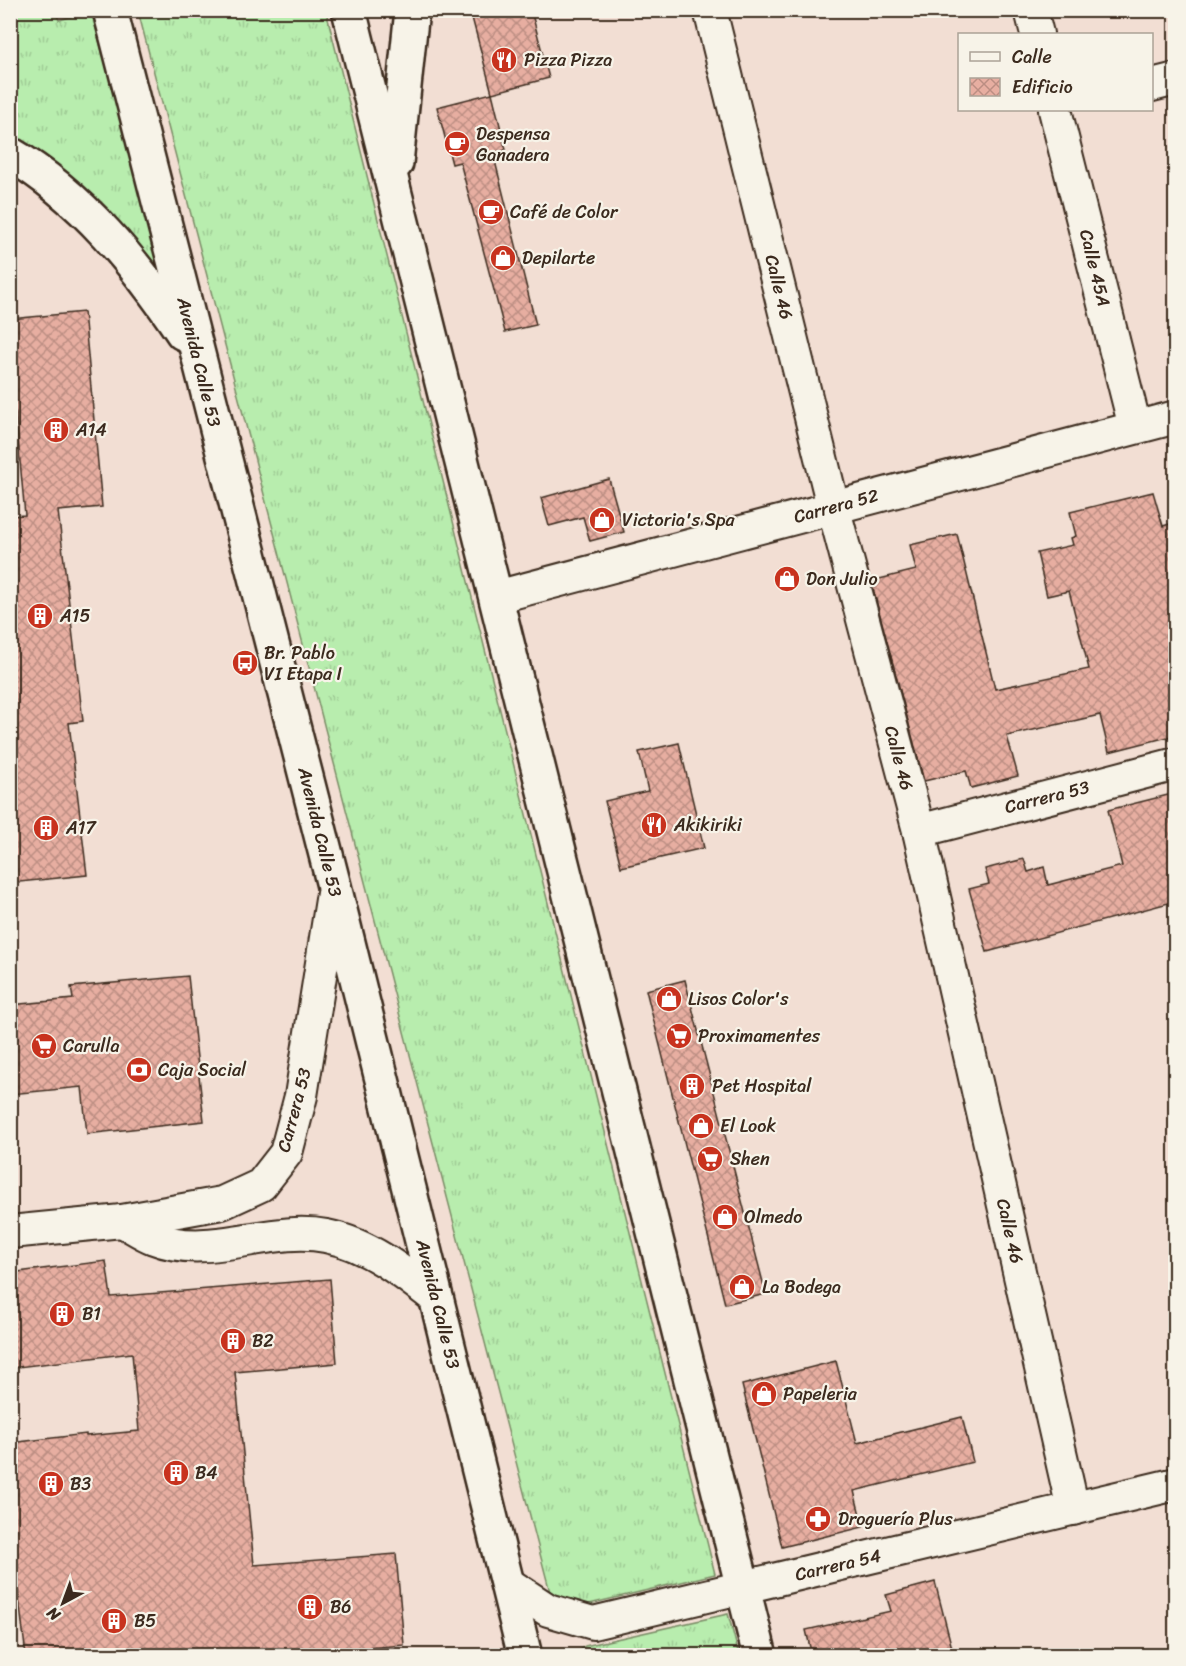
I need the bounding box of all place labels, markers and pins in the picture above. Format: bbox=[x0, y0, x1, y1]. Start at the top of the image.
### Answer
place label: Pizza Pizza bbox=[524, 44, 612, 76]
restaurant icon: Pizza Pizza bbox=[489, 45, 519, 75]
place label: Despensa Ganadera bbox=[476, 118, 550, 171]
cafe icon: Despensa Ganadera bbox=[442, 129, 472, 159]
place label: Café de Color bbox=[510, 196, 619, 228]
cafe icon: Café de Color bbox=[476, 197, 506, 227]
place label: Depilarte bbox=[522, 242, 595, 274]
shop icon: Depilarte bbox=[488, 243, 518, 273]
place label: A14 bbox=[75, 414, 107, 446]
building icon: A14 bbox=[41, 415, 71, 445]
place label: Victoria's Spa bbox=[622, 504, 736, 536]
shop icon: Victoria's Spa bbox=[587, 505, 617, 535]
place label: Don Julio bbox=[806, 563, 878, 595]
shop icon: Don Julio bbox=[772, 564, 802, 594]
place label: A15 bbox=[59, 600, 91, 632]
building icon: A15 bbox=[25, 601, 55, 631]
place label: Br. Pablo VI Etapa I bbox=[264, 637, 343, 690]
bus stop icon: Br. Pablo VI Etapa I bbox=[230, 648, 260, 678]
place label: Akikiriki bbox=[673, 809, 743, 841]
restaurant icon: Akikiriki bbox=[639, 810, 669, 840]
place label: A17 bbox=[65, 812, 98, 844]
building icon: A17 bbox=[31, 813, 61, 843]
place label: Lisos Color's bbox=[688, 983, 789, 1015]
shop icon: Lisos Color's bbox=[654, 984, 684, 1014]
place label: Proximamentes bbox=[698, 1020, 821, 1052]
supermarket icon: Proximamentes bbox=[664, 1021, 694, 1051]
place label: Carulla bbox=[63, 1030, 120, 1062]
supermarket icon: Carulla bbox=[29, 1031, 59, 1061]
place label: Caja Social bbox=[158, 1054, 247, 1086]
bank icon: Caja Social bbox=[124, 1055, 154, 1085]
place label: Pet Hospital bbox=[712, 1070, 812, 1102]
building icon: Pet Hospital bbox=[677, 1071, 707, 1101]
place label: El Look bbox=[720, 1110, 776, 1142]
shop icon: El Look bbox=[686, 1111, 716, 1141]
place label: Shen bbox=[730, 1143, 770, 1175]
supermarket icon: Shen bbox=[695, 1144, 725, 1174]
place label: Olmedo bbox=[744, 1201, 803, 1233]
shop icon: Olmedo bbox=[710, 1202, 740, 1232]
place label: La Bodega bbox=[762, 1271, 841, 1303]
shop icon: La Bodega bbox=[727, 1272, 757, 1302]
place label: B1 bbox=[82, 1298, 101, 1330]
building icon: B1 bbox=[47, 1299, 77, 1329]
place label: B2 bbox=[252, 1325, 274, 1357]
building icon: B2 bbox=[218, 1326, 248, 1356]
place label: Papeleria bbox=[783, 1378, 858, 1410]
shop icon: Papeleria bbox=[749, 1379, 779, 1409]
place label: B4 bbox=[195, 1457, 218, 1489]
building icon: B4 bbox=[161, 1458, 191, 1488]
place label: B3 bbox=[70, 1468, 91, 1500]
building icon: B3 bbox=[36, 1469, 66, 1499]
place label: Droguería Plus bbox=[838, 1503, 953, 1535]
pharmacy icon: Droguería Plus bbox=[803, 1504, 833, 1534]
place label: B6 bbox=[330, 1591, 352, 1623]
building icon: B6 bbox=[295, 1592, 325, 1622]
place label: B5 bbox=[134, 1605, 156, 1637]
building icon: B5 bbox=[99, 1606, 129, 1636]

